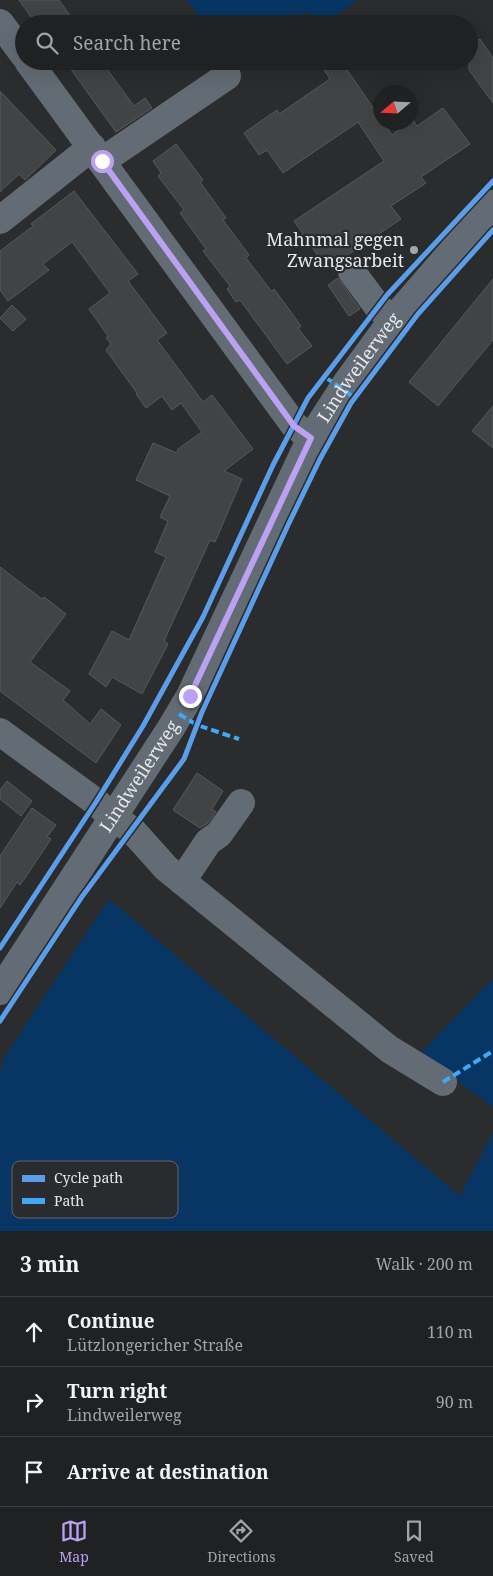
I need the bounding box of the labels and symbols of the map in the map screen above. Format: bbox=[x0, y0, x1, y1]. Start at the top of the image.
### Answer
north arrow bbox=[373, 85, 418, 130]
route start bbox=[91, 150, 114, 173]
place label: Mahnmal gegen Zwangsarbeit bbox=[266, 227, 404, 272]
marker: Mahnmal gegen Zwangsarbeit bbox=[408, 244, 420, 256]
street label: Lindweilerweg bbox=[311, 307, 405, 427]
route end bbox=[179, 685, 202, 708]
street label: Lindweilerweg bbox=[93, 715, 184, 837]
legend bbox=[12, 1161, 178, 1218]
text: Cycle path bbox=[54, 1168, 123, 1187]
text: Path bbox=[54, 1191, 84, 1210]

